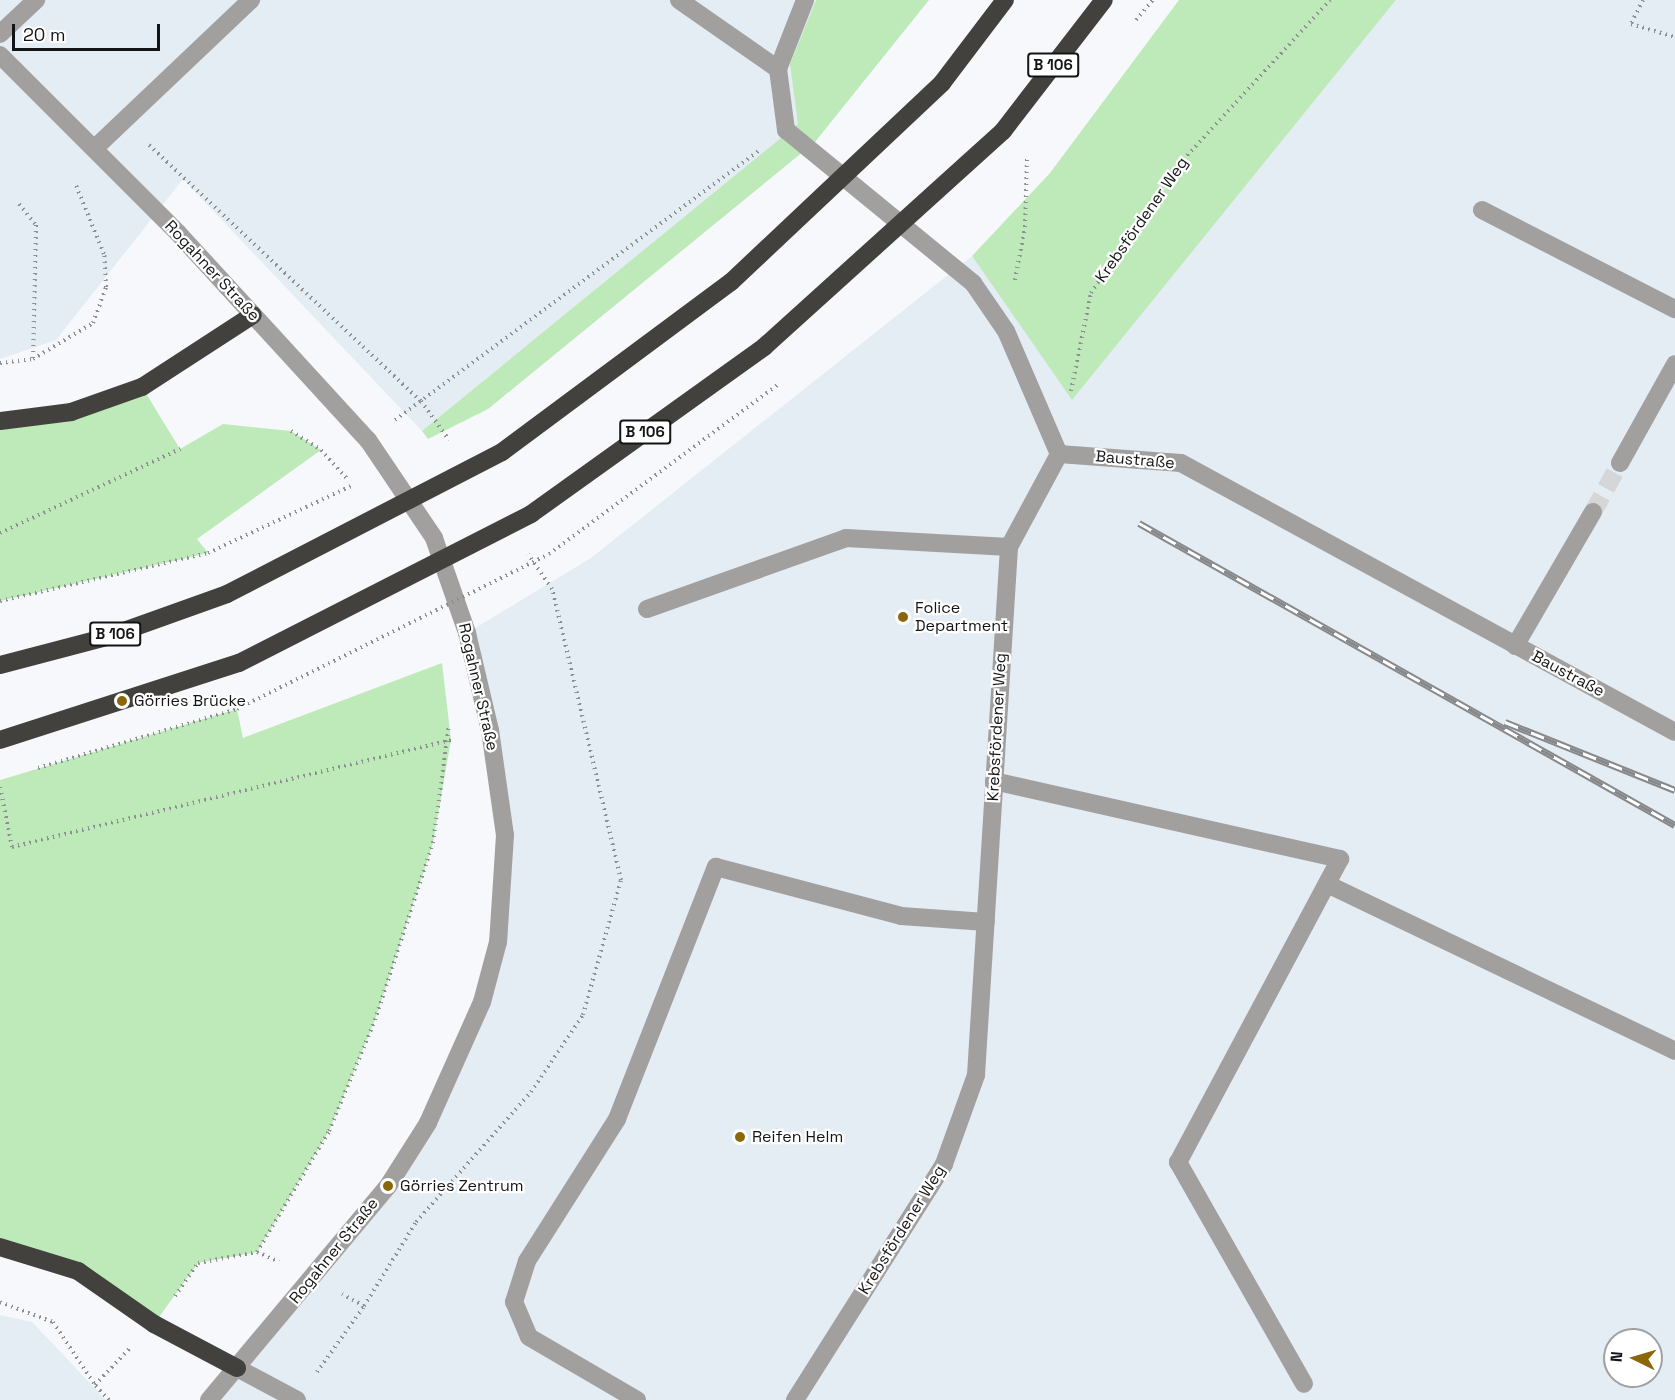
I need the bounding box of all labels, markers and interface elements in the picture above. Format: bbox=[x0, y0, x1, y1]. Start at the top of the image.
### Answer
scale bar bbox=[15, 12, 164, 50]
text: 20 m bbox=[23, 23, 66, 46]
road number: B 106 bbox=[1026, 53, 1080, 77]
street label: Krebsfördener Weg bbox=[1092, 154, 1192, 286]
street label: Rogahner Straße bbox=[161, 217, 263, 325]
road number: B 106 bbox=[618, 420, 672, 444]
street label: Baustraße bbox=[1095, 447, 1175, 473]
place label: Folice Department bbox=[915, 598, 1008, 636]
marker: Folice Department bbox=[896, 610, 910, 624]
street label: Rogahner Straße bbox=[454, 621, 502, 753]
road number: B 106 bbox=[88, 622, 142, 646]
street label: Baustraße bbox=[1528, 647, 1608, 701]
street label: Krebsfördener Weg bbox=[984, 652, 1010, 802]
place label: Görries Brücke bbox=[134, 691, 246, 711]
marker: Görries Brücke bbox=[115, 694, 129, 708]
place label: Reifen Helm bbox=[752, 1127, 843, 1147]
marker: Reifen Helm bbox=[733, 1130, 747, 1144]
street label: Krebsfördener Weg bbox=[854, 1162, 950, 1298]
place label: Görries Zentrum bbox=[400, 1176, 523, 1196]
marker: Görries Zentrum bbox=[381, 1179, 395, 1193]
street label: Rogahner Straße bbox=[286, 1194, 382, 1308]
north arrow bbox=[1603, 1328, 1663, 1388]
text: N bbox=[1606, 1350, 1627, 1363]

